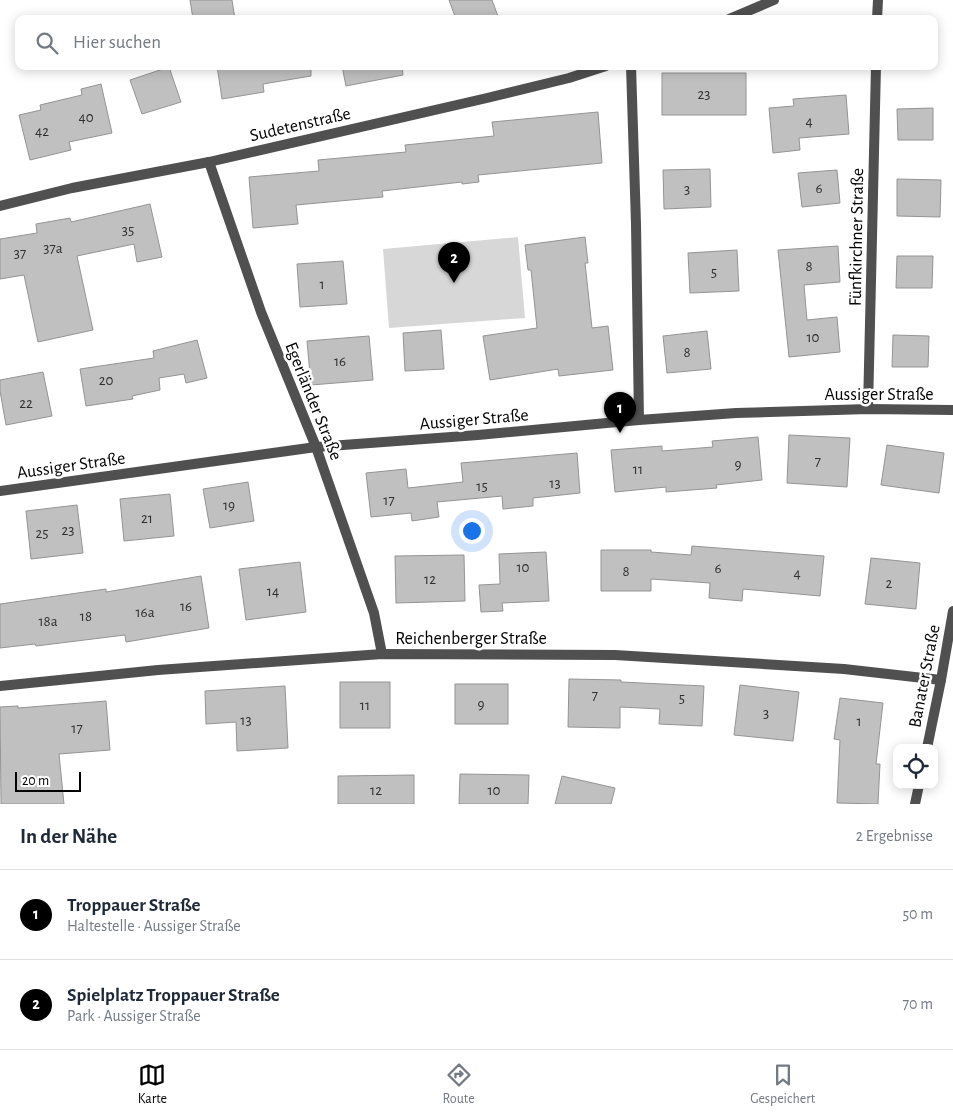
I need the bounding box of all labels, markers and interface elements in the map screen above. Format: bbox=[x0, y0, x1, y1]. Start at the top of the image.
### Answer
search box bbox=[15, 15, 938, 70]
icon: search bbox=[33, 29, 61, 57]
text: Hier suchen bbox=[73, 33, 161, 52]
house number: 23 bbox=[697, 87, 711, 102]
street label: Sudetenstraße bbox=[248, 105, 352, 145]
house number: 40 bbox=[78, 110, 94, 125]
house number: 4 bbox=[805, 114, 813, 129]
house number: 42 bbox=[35, 124, 49, 139]
street label: Fünfkirchner Straße bbox=[847, 168, 867, 306]
house number: 6 bbox=[815, 181, 823, 196]
house number: 3 bbox=[684, 182, 690, 197]
house number: 35 bbox=[122, 223, 134, 238]
house number: 37a bbox=[43, 241, 63, 256]
pin: 2 bbox=[438, 242, 470, 283]
house number: 37 bbox=[14, 246, 26, 261]
house number: 8 bbox=[805, 259, 813, 274]
house number: 5 bbox=[711, 265, 717, 280]
house number: 1 bbox=[319, 277, 325, 292]
house number: 10 bbox=[806, 330, 820, 345]
street label: Egerländer Straße bbox=[281, 340, 345, 463]
house number: 8 bbox=[683, 345, 691, 360]
house number: 16 bbox=[334, 354, 346, 369]
house number: 20 bbox=[99, 373, 113, 388]
street label: Aussiger Straße bbox=[824, 386, 934, 404]
pin: 1 bbox=[604, 392, 636, 433]
house number: 22 bbox=[19, 396, 33, 411]
street label: Aussiger Straße bbox=[419, 406, 529, 434]
street label: Aussiger Straße bbox=[16, 449, 126, 483]
house number: 7 bbox=[815, 454, 821, 469]
house number: 9 bbox=[734, 457, 742, 472]
house number: 11 bbox=[633, 462, 643, 477]
house number: 13 bbox=[549, 476, 561, 491]
house number: 15 bbox=[476, 479, 488, 494]
house number: 17 bbox=[383, 493, 395, 508]
house number: 19 bbox=[223, 498, 235, 513]
house number: 21 bbox=[141, 511, 153, 526]
your location bbox=[459, 518, 485, 544]
house number: 23 bbox=[61, 523, 75, 538]
house number: 25 bbox=[35, 526, 49, 541]
house number: 10 bbox=[516, 560, 530, 575]
house number: 6 bbox=[714, 561, 722, 576]
house number: 8 bbox=[622, 564, 630, 579]
house number: 4 bbox=[793, 566, 801, 581]
house number: 12 bbox=[424, 572, 436, 587]
house number: 2 bbox=[886, 576, 893, 591]
house number: 14 bbox=[267, 584, 279, 599]
house number: 16 bbox=[180, 599, 192, 614]
house number: 16a bbox=[135, 605, 155, 620]
house number: 18 bbox=[80, 609, 92, 624]
house number: 18a bbox=[38, 614, 58, 629]
street label: Banater Straße bbox=[906, 623, 944, 729]
street label: Reichenberger Straße bbox=[395, 630, 547, 648]
house number: 7 bbox=[592, 688, 598, 703]
house number: 5 bbox=[679, 691, 685, 706]
house number: 9 bbox=[477, 697, 485, 712]
house number: 11 bbox=[360, 698, 370, 713]
house number: 3 bbox=[763, 706, 769, 721]
house number: 13 bbox=[240, 713, 252, 728]
house number: 1 bbox=[856, 714, 862, 729]
house number: 17 bbox=[71, 721, 83, 736]
map controls bbox=[893, 744, 938, 789]
button: locate bbox=[893, 744, 938, 789]
scale bar bbox=[15, 769, 81, 792]
text: 20 m bbox=[22, 774, 49, 788]
house number: 12 bbox=[370, 783, 382, 798]
house number: 10 bbox=[487, 783, 501, 798]
text: In der Nähe bbox=[20, 826, 117, 847]
text: 2 Ergebnisse bbox=[856, 828, 933, 844]
text: Troppauer Straße bbox=[67, 896, 200, 915]
text: 1 bbox=[33, 906, 39, 922]
text: 50 m bbox=[902, 906, 933, 922]
text: Haltestelle · Aussiger Straße bbox=[67, 918, 241, 934]
text: Spielplatz Troppauer Straße bbox=[67, 986, 280, 1005]
text: 2 bbox=[32, 996, 40, 1012]
text: 70 m bbox=[902, 996, 933, 1012]
text: Park · Aussiger Straße bbox=[67, 1008, 201, 1024]
tab: Karte bbox=[138, 1061, 167, 1108]
tab: Route bbox=[443, 1061, 475, 1108]
tab: Gespeichert bbox=[750, 1061, 815, 1108]

